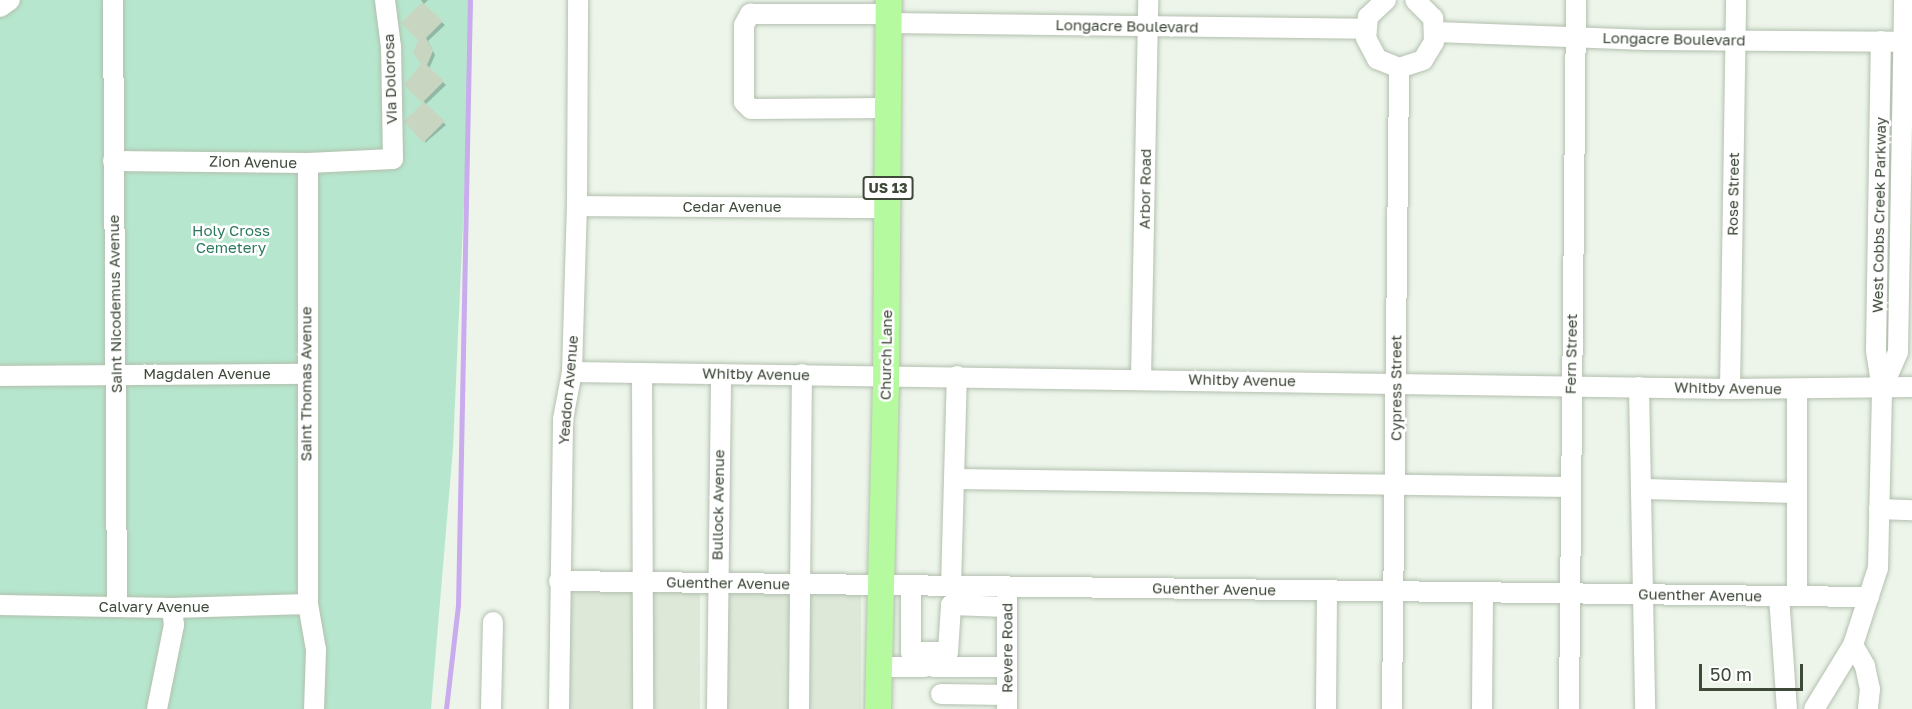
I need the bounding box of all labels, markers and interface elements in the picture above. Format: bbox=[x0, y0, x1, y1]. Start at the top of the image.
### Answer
street label: Longacre Boulevard bbox=[1055, 16, 1199, 36]
street label: Longacre Boulevard bbox=[1602, 29, 1746, 49]
street label: Via Dolorosa bbox=[379, 33, 401, 125]
street label: West Cobbs Creek Parkway bbox=[1868, 117, 1890, 313]
street label: Arbor Road bbox=[1135, 149, 1155, 229]
street label: Zion Avenue bbox=[209, 152, 297, 172]
street label: Rose Street bbox=[1723, 152, 1743, 236]
road number: US 13 bbox=[862, 177, 914, 199]
street label: Cedar Avenue bbox=[682, 198, 782, 216]
street label: Saint Nicodemus Avenue bbox=[104, 215, 126, 393]
park label: Holy Cross Cemetery bbox=[192, 221, 270, 256]
street label: Saint Thomas Avenue bbox=[297, 307, 315, 461]
street label: Church Lane bbox=[876, 310, 896, 400]
street label: Fern Street bbox=[1561, 313, 1581, 395]
street label: Yeadon Avenue bbox=[554, 335, 582, 445]
street label: Cypress Street bbox=[1387, 335, 1405, 441]
street label: Whitby Avenue bbox=[702, 364, 810, 384]
street label: Magdalen Avenue bbox=[143, 365, 271, 383]
street label: Whitby Avenue bbox=[1188, 370, 1296, 390]
street label: Whitby Avenue bbox=[1674, 378, 1782, 398]
street label: Bullock Avenue bbox=[708, 449, 728, 561]
street label: Guenther Avenue bbox=[666, 573, 790, 593]
street label: Guenther Avenue bbox=[1152, 579, 1276, 599]
street label: Guenther Avenue bbox=[1638, 585, 1762, 605]
street label: Calvary Avenue bbox=[99, 598, 209, 616]
street label: Revere Road bbox=[998, 603, 1016, 693]
scale bar bbox=[1702, 652, 1806, 690]
text: 50 m bbox=[1710, 663, 1752, 685]

